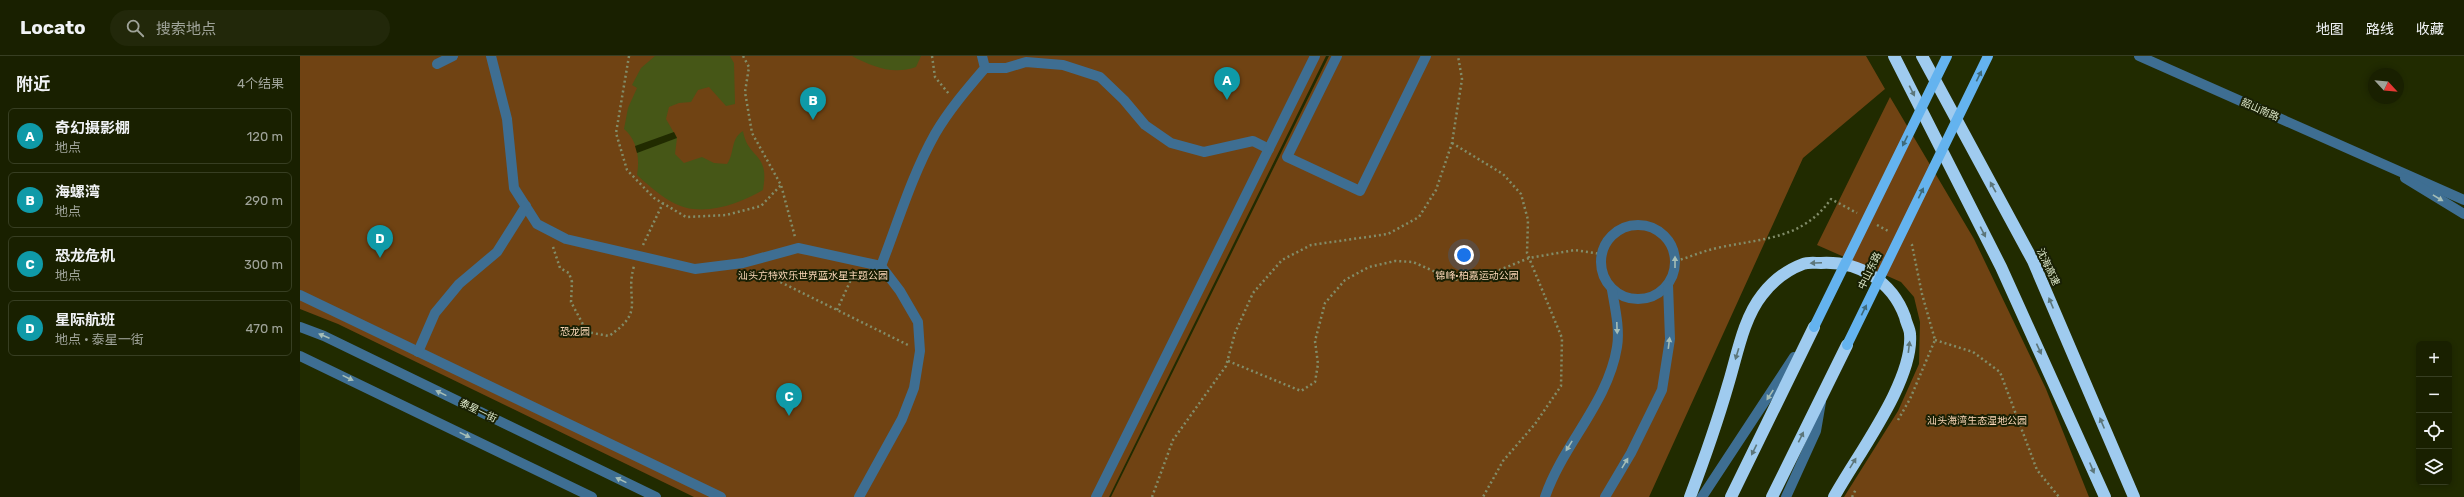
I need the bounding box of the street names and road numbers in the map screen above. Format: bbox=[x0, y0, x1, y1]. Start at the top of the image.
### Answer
street label: 韶山南路 bbox=[2239, 96, 2281, 124]
street label: 沈海高速 bbox=[2034, 246, 2062, 288]
street label: 中山东路 bbox=[1856, 250, 1884, 292]
street label: 泰星一街 bbox=[457, 397, 499, 425]

